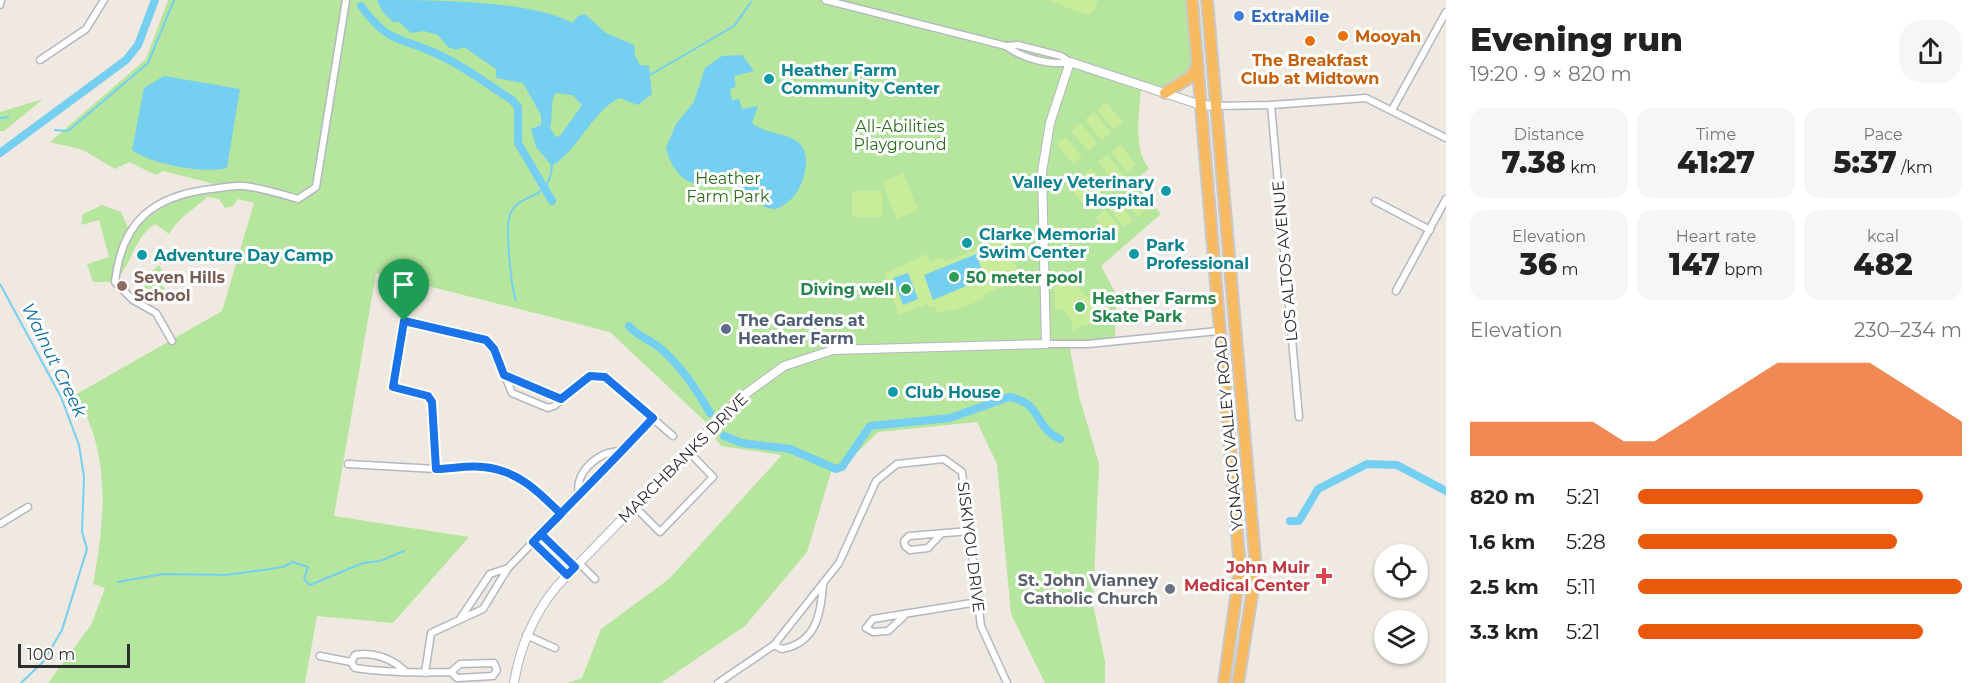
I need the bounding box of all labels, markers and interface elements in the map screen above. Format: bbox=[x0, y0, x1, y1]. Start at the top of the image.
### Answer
place label: ExtraMile bbox=[1251, 7, 1329, 26]
marker: ExtraMile bbox=[1232, 9, 1246, 23]
text: Evening run bbox=[1470, 19, 1683, 59]
button: share bbox=[1899, 20, 1962, 83]
place label: Mooyah bbox=[1355, 27, 1421, 46]
marker: Mooyah bbox=[1336, 29, 1350, 43]
marker: The Breakfast Club at Midtown bbox=[1303, 34, 1317, 48]
place label: The Breakfast Club at Midtown bbox=[1241, 51, 1379, 88]
place label: Heather Farm Community Center bbox=[781, 61, 940, 98]
text: 19:20 · 9 × 820 m bbox=[1470, 62, 1632, 86]
marker: Heather Farm Community Center bbox=[762, 72, 776, 86]
park label: All-Abilities Playground bbox=[854, 117, 946, 154]
text: Distance bbox=[1514, 125, 1584, 144]
text: Time bbox=[1696, 125, 1736, 144]
text: Pace bbox=[1863, 125, 1903, 144]
text: 7.38 bbox=[1501, 144, 1566, 181]
text: 41:27 bbox=[1677, 144, 1755, 181]
text: 5:37 bbox=[1833, 144, 1897, 181]
text: km bbox=[1566, 158, 1597, 177]
text: /km bbox=[1897, 158, 1933, 177]
park label: Heather Farm Park bbox=[686, 169, 770, 206]
place label: Valley Veterinary Hospital bbox=[1011, 173, 1154, 210]
street label: LOS ALTOS AVENUE bbox=[1268, 180, 1302, 342]
marker: Valley Veterinary Hospital bbox=[1159, 184, 1173, 198]
place label: Clarke Memorial Swim Center bbox=[979, 225, 1116, 262]
text: Elevation bbox=[1512, 227, 1586, 246]
text: Heart rate bbox=[1676, 227, 1756, 246]
text: kcal bbox=[1867, 227, 1899, 246]
marker: Clarke Memorial Swim Center bbox=[960, 236, 974, 250]
place label: Park Professional bbox=[1146, 236, 1249, 273]
place label: Adventure Day Camp bbox=[153, 246, 333, 265]
text: 36 bbox=[1520, 246, 1557, 283]
text: 147 bbox=[1669, 246, 1720, 283]
text: 482 bbox=[1853, 246, 1913, 283]
marker: Park Professional bbox=[1127, 247, 1141, 261]
marker: Adventure Day Camp bbox=[135, 248, 149, 262]
pin bbox=[378, 259, 429, 321]
text: m bbox=[1557, 260, 1578, 279]
text: bpm bbox=[1720, 260, 1763, 279]
place label: Seven Hills School bbox=[134, 268, 226, 305]
icon: arrive bbox=[387, 268, 420, 301]
place label: 50 meter pool bbox=[966, 268, 1083, 287]
marker: 50 meter pool bbox=[947, 270, 961, 284]
marker: Seven Hills School bbox=[115, 279, 129, 293]
place label: Diving well bbox=[800, 280, 894, 299]
marker: Diving well bbox=[899, 282, 913, 296]
place label: Heather Farms Skate Park bbox=[1092, 289, 1217, 326]
water label: Walnut Creek bbox=[17, 299, 92, 422]
marker: Heather Farms Skate Park bbox=[1073, 300, 1087, 314]
place label: The Gardens at Heather Farm bbox=[738, 311, 865, 348]
text: Elevation bbox=[1470, 318, 1562, 342]
text: 230–234 m bbox=[1854, 318, 1962, 342]
marker: The Gardens at Heather Farm bbox=[719, 322, 733, 336]
street label: YGNACIO VALLEY ROAD bbox=[1211, 335, 1247, 531]
place label: Club House bbox=[905, 383, 1001, 402]
marker: Club House bbox=[886, 385, 900, 399]
street label: MARCHBANKS DRIVE bbox=[614, 389, 752, 527]
street label: SISKIYOU DRIVE bbox=[954, 481, 988, 613]
text: 820 m bbox=[1470, 485, 1535, 509]
text: 5:21 bbox=[1566, 485, 1600, 509]
text: 1.6 km bbox=[1470, 530, 1535, 554]
text: 5:28 bbox=[1566, 530, 1606, 554]
map controls bbox=[1374, 544, 1428, 664]
button: locate bbox=[1374, 544, 1428, 598]
place label: John Muir Medical Center bbox=[1184, 558, 1310, 595]
marker: John Muir Medical Center bbox=[1315, 567, 1333, 585]
place label: St. John Vianney Catholic Church bbox=[1018, 571, 1158, 608]
text: 2.5 km bbox=[1470, 575, 1539, 599]
text: 5:11 bbox=[1566, 575, 1596, 599]
marker: St. John Vianney Catholic Church bbox=[1163, 582, 1177, 596]
button: layers bbox=[1374, 610, 1428, 664]
text: 3.3 km bbox=[1470, 620, 1539, 644]
text: 5:21 bbox=[1566, 620, 1600, 644]
scale bar bbox=[18, 641, 130, 668]
text: 100 m bbox=[27, 645, 75, 664]

